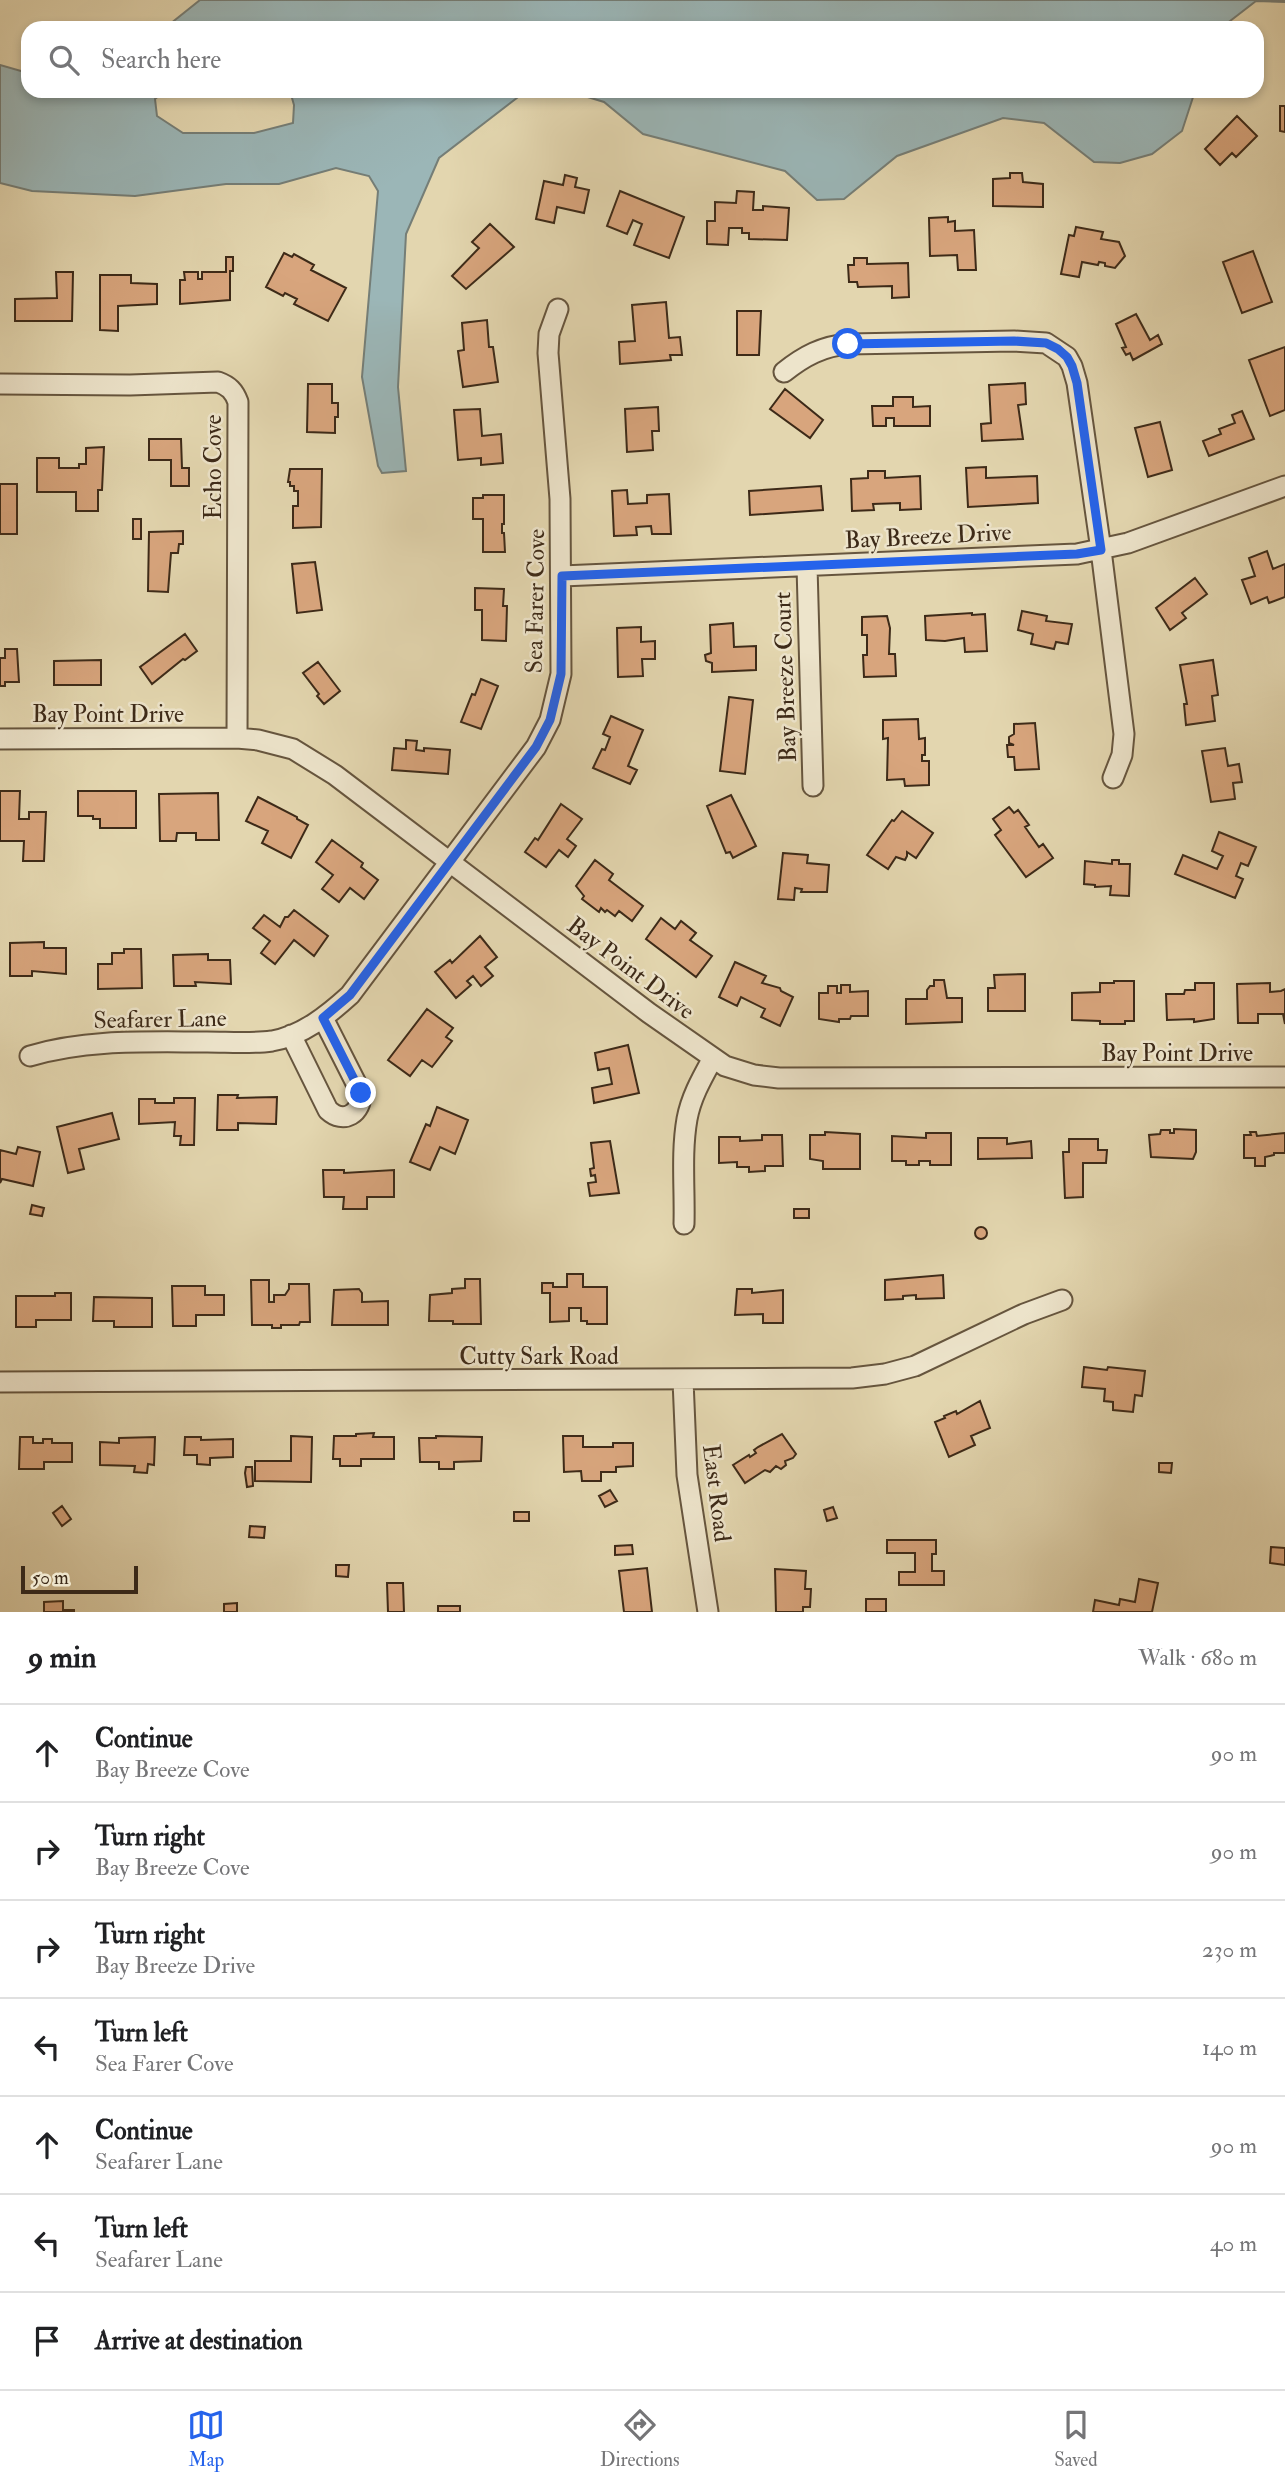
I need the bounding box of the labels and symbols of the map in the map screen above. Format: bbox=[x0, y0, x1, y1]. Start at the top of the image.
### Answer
route start bbox=[832, 328, 863, 359]
street label: Echo Cove bbox=[198, 414, 229, 520]
street label: Bay Breeze Drive bbox=[844, 517, 1012, 556]
street label: Sea Farer Cove bbox=[519, 528, 552, 674]
street label: Bay Breeze Court bbox=[767, 591, 804, 763]
street label: Bay Point Drive bbox=[32, 699, 184, 730]
street label: Bay Point Drive bbox=[561, 910, 701, 1027]
street label: Seafarer Lane bbox=[93, 1003, 227, 1036]
street label: Bay Point Drive bbox=[1101, 1038, 1253, 1069]
route end bbox=[345, 1077, 376, 1108]
street label: Cutty Sark Road bbox=[459, 1341, 619, 1372]
street label: East Road bbox=[695, 1442, 738, 1544]
scale bar bbox=[21, 1563, 138, 1595]

